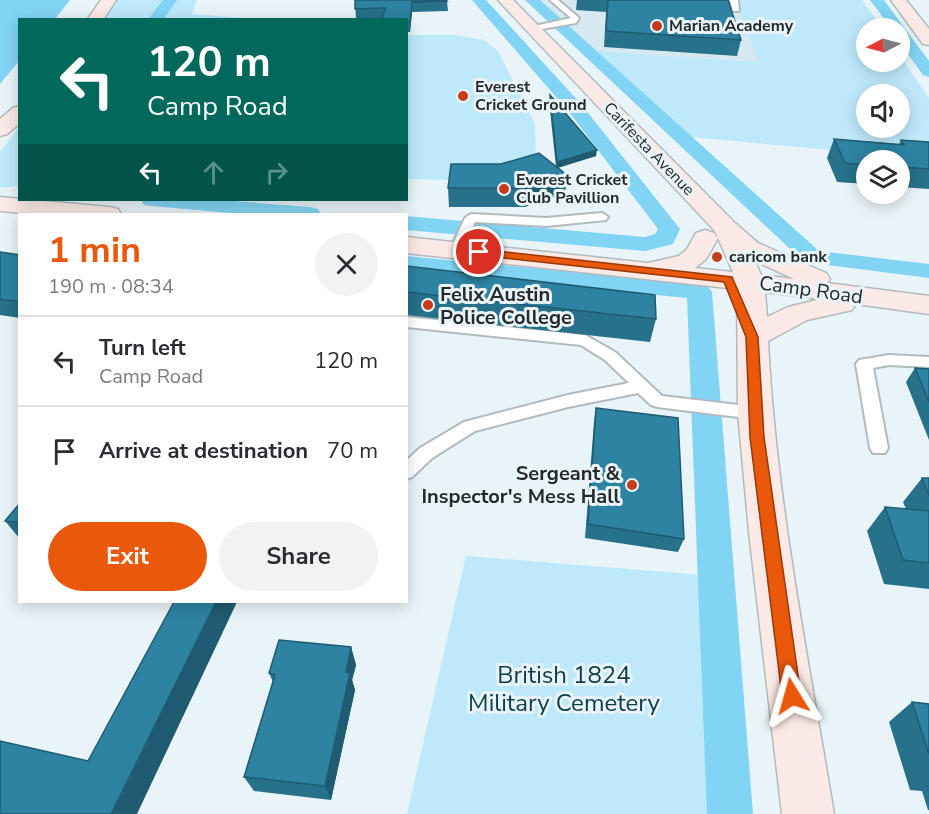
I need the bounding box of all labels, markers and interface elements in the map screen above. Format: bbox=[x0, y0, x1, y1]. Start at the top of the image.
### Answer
place label: Marian Academy bbox=[669, 15, 794, 37]
north arrow bbox=[856, 18, 910, 72]
map controls bbox=[856, 18, 910, 204]
marker: Marian Academy bbox=[650, 19, 664, 33]
text: 120 m bbox=[147, 34, 271, 91]
icon: left bbox=[48, 42, 126, 120]
place label: Everest Cricket Ground bbox=[475, 76, 587, 116]
button: sound bbox=[856, 84, 910, 138]
text: Camp Road bbox=[147, 88, 288, 125]
marker: Everest Cricket Ground bbox=[456, 89, 470, 103]
street label: Carifesta Avenue bbox=[599, 97, 699, 201]
button: layers bbox=[856, 150, 910, 204]
icon: left bbox=[134, 156, 167, 189]
icon: ahead bbox=[197, 156, 230, 189]
icon: right bbox=[260, 156, 293, 189]
place label: Everest Cricket Club Pavillion bbox=[516, 169, 628, 209]
marker: Everest Cricket Club Pavillion bbox=[497, 182, 511, 196]
text: 1 min bbox=[48, 226, 141, 275]
pin bbox=[453, 226, 504, 277]
button: close bbox=[315, 233, 378, 296]
icon: arrive bbox=[462, 235, 495, 268]
place label: caricom bank bbox=[729, 246, 827, 268]
marker: caricom bank bbox=[710, 250, 724, 264]
street label: Camp Road bbox=[758, 269, 864, 311]
text: 190 m · 08:34 bbox=[48, 273, 174, 300]
place label: Felix Austin Police College bbox=[440, 281, 572, 331]
marker: Felix Austin Police College bbox=[421, 298, 435, 312]
text: Turn left bbox=[99, 333, 186, 363]
icon: left bbox=[48, 345, 81, 378]
text: 120 m bbox=[314, 346, 378, 376]
text: Camp Road bbox=[99, 363, 203, 390]
icon: arrive bbox=[48, 435, 81, 468]
text: Arrive at destination bbox=[99, 436, 308, 466]
text: 70 m bbox=[327, 436, 378, 466]
place label: Sergeant & Inspector's Mess Hall bbox=[421, 460, 621, 510]
marker: Sergeant & Inspector's Mess Hall bbox=[625, 478, 639, 492]
button: Exit bbox=[48, 522, 207, 591]
button: Share bbox=[219, 522, 378, 591]
park label: British 1824 Military Cemetery bbox=[468, 659, 661, 719]
position arrow bbox=[760, 664, 824, 728]

